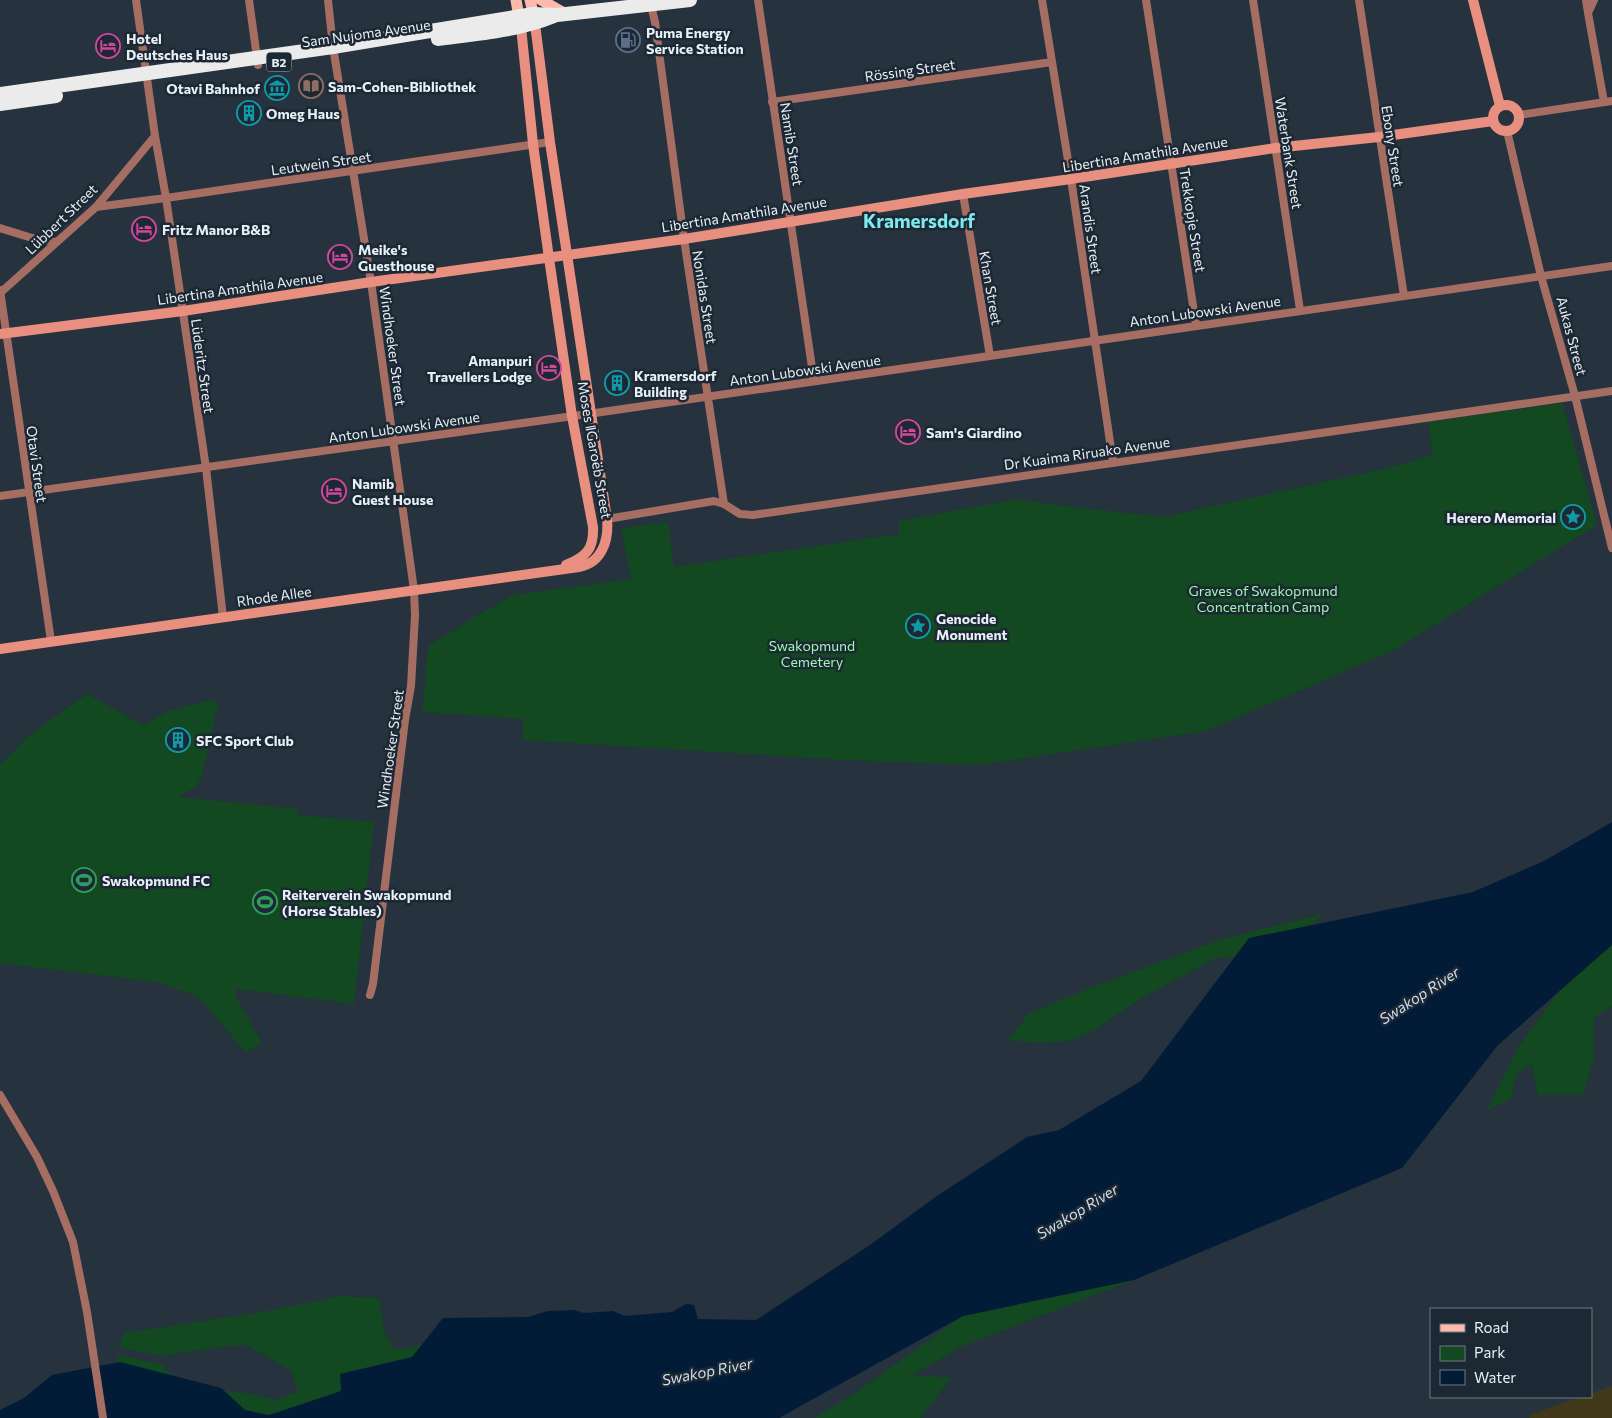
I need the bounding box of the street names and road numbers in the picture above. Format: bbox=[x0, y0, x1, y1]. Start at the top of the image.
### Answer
street label: Sam Nujoma Avenue bbox=[301, 16, 431, 50]
road number: B2 bbox=[266, 52, 292, 72]
street label: Rössing Street bbox=[864, 55, 957, 85]
street label: Waterbank Street bbox=[1272, 96, 1306, 210]
street label: Namib Street bbox=[777, 101, 807, 187]
street label: Ebony Street bbox=[1378, 104, 1408, 188]
street label: Libertina Amathila Avenue bbox=[1061, 133, 1229, 175]
street label: Leutwein Street bbox=[270, 148, 373, 178]
street label: Trekkopje Street bbox=[1176, 167, 1210, 274]
street label: Lübbert Street bbox=[22, 180, 101, 258]
street label: Arandis Street bbox=[1076, 183, 1106, 275]
street label: Libertina Amathila Avenue bbox=[660, 193, 828, 235]
street label: Nonidas Street bbox=[689, 249, 721, 345]
street label: Khan Street bbox=[976, 250, 1006, 327]
street label: Libertina Amathila Avenue bbox=[156, 268, 324, 308]
street label: Windhoeker Street bbox=[376, 285, 410, 407]
street label: Anton Lubowski Avenue bbox=[1128, 292, 1282, 330]
street label: Aukas Street bbox=[1553, 295, 1591, 378]
street label: Lüderitz Street bbox=[188, 318, 218, 415]
street label: Anton Lubowski Avenue bbox=[728, 351, 882, 389]
street label: Moses ǁGaroëb Street bbox=[575, 380, 616, 520]
street label: Anton Lubowski Avenue bbox=[327, 408, 481, 446]
street label: Otavi Street bbox=[23, 425, 51, 504]
street label: Dr Kuaima Riruako Avenue bbox=[1003, 433, 1171, 473]
street label: Rhode Allee bbox=[235, 582, 313, 610]
street label: Windhoeker Street bbox=[373, 688, 407, 810]

